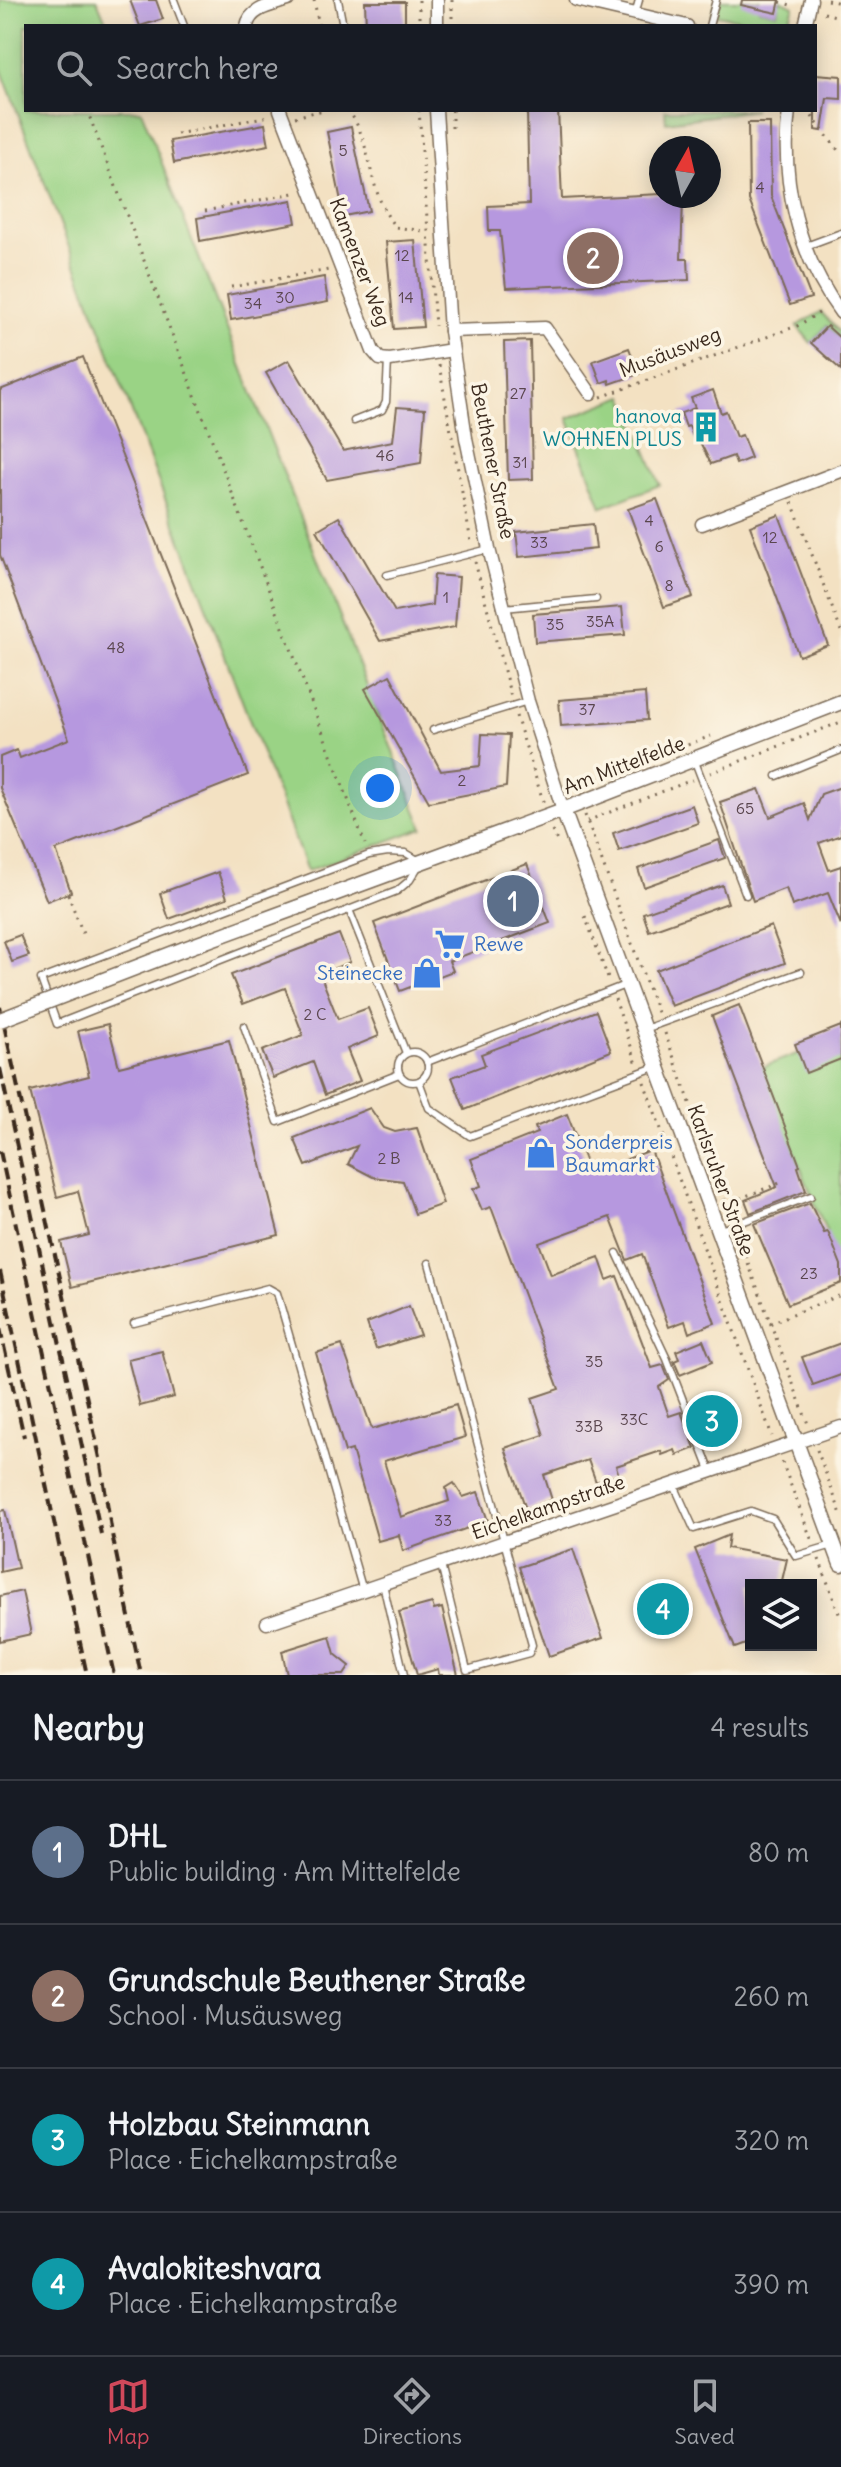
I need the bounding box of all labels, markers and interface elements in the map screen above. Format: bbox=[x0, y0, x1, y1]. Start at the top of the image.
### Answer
search box bbox=[24, 24, 817, 112]
icon: search bbox=[52, 46, 96, 90]
text: Search here bbox=[116, 49, 279, 87]
north arrow bbox=[649, 136, 721, 208]
house number: 5 bbox=[338, 140, 348, 160]
house number: 4 bbox=[755, 177, 765, 197]
street label: Kamenzer Weg bbox=[324, 194, 396, 330]
pin: 2 bbox=[567, 228, 619, 288]
house number: 12 bbox=[394, 245, 410, 265]
house number: 30 bbox=[275, 287, 295, 307]
house number: 14 bbox=[398, 287, 414, 307]
house number: 34 bbox=[244, 293, 262, 313]
street label: Musäusweg bbox=[616, 321, 724, 382]
street label: Beuthener Straße bbox=[466, 381, 521, 541]
house number: 27 bbox=[510, 383, 526, 403]
place label: hanova WOHNEN PLUS bbox=[543, 403, 682, 451]
building icon: hanova WOHNEN PLUS bbox=[689, 410, 723, 444]
house number: 46 bbox=[376, 445, 394, 465]
house number: 31 bbox=[512, 452, 528, 472]
house number: 4 bbox=[644, 510, 654, 530]
house number: 12 bbox=[762, 527, 778, 547]
house number: 33 bbox=[530, 532, 548, 552]
house number: 6 bbox=[654, 536, 664, 556]
house number: 8 bbox=[664, 575, 674, 595]
house number: 1 bbox=[443, 587, 449, 607]
house number: 35A bbox=[586, 611, 614, 631]
house number: 35 bbox=[546, 614, 564, 634]
house number: 48 bbox=[107, 637, 125, 657]
house number: 37 bbox=[579, 699, 596, 719]
street label: Am Mittelfelde bbox=[560, 730, 688, 799]
your location bbox=[360, 768, 400, 808]
house number: 2 bbox=[458, 770, 467, 790]
house number: 65 bbox=[736, 798, 754, 818]
pin: 1 bbox=[487, 871, 539, 931]
supermarket icon: Rewe bbox=[433, 927, 467, 961]
place label: Rewe bbox=[474, 931, 524, 956]
shop icon: Steinecke bbox=[410, 956, 444, 990]
place label: Steinecke bbox=[317, 960, 403, 985]
house number: 2 C bbox=[303, 1004, 327, 1024]
street label: Karlsruher Straße bbox=[683, 1101, 760, 1259]
place label: Sonderpreis Baumarkt bbox=[565, 1129, 673, 1177]
shop icon: Sonderpreis Baumarkt bbox=[524, 1136, 558, 1170]
house number: 2 B bbox=[377, 1148, 401, 1168]
house number: 23 bbox=[800, 1263, 818, 1283]
house number: 35 bbox=[585, 1351, 603, 1371]
pin: 3 bbox=[686, 1391, 738, 1451]
house number: 33C bbox=[620, 1409, 648, 1429]
house number: 33B bbox=[575, 1416, 603, 1436]
street label: Eichelkampstraße bbox=[468, 1469, 628, 1544]
house number: 33 bbox=[434, 1510, 452, 1530]
pin: 4 bbox=[637, 1579, 689, 1639]
map controls bbox=[745, 1579, 817, 1651]
button: layers bbox=[745, 1579, 817, 1651]
text: Nearby bbox=[32, 1706, 145, 1749]
text: 4 results bbox=[711, 1711, 809, 1744]
text: DHL bbox=[108, 1817, 167, 1855]
text: 1 bbox=[53, 1836, 63, 1869]
text: 80 m bbox=[748, 1836, 809, 1869]
text: Public building · Am Mittelfelde bbox=[108, 1855, 461, 1888]
text: Grundschule Beuthener Straße bbox=[108, 1961, 526, 1999]
text: 2 bbox=[51, 1980, 65, 2013]
text: 260 m bbox=[734, 1980, 809, 2013]
text: School · Musäusweg bbox=[108, 1999, 343, 2032]
text: Holzbau Steinmann bbox=[108, 2105, 370, 2143]
text: 3 bbox=[51, 2124, 65, 2157]
text: 320 m bbox=[734, 2124, 809, 2157]
text: Place · Eichelkampstraße bbox=[108, 2143, 398, 2176]
text: Avalokiteshvara bbox=[108, 2249, 321, 2287]
text: 4 bbox=[50, 2268, 66, 2301]
text: 390 m bbox=[733, 2268, 809, 2301]
text: Place · Eichelkampstraße bbox=[108, 2287, 398, 2320]
tab: Map bbox=[106, 2374, 150, 2450]
tab: Directions bbox=[363, 2374, 462, 2450]
tab: Saved bbox=[674, 2374, 735, 2450]

